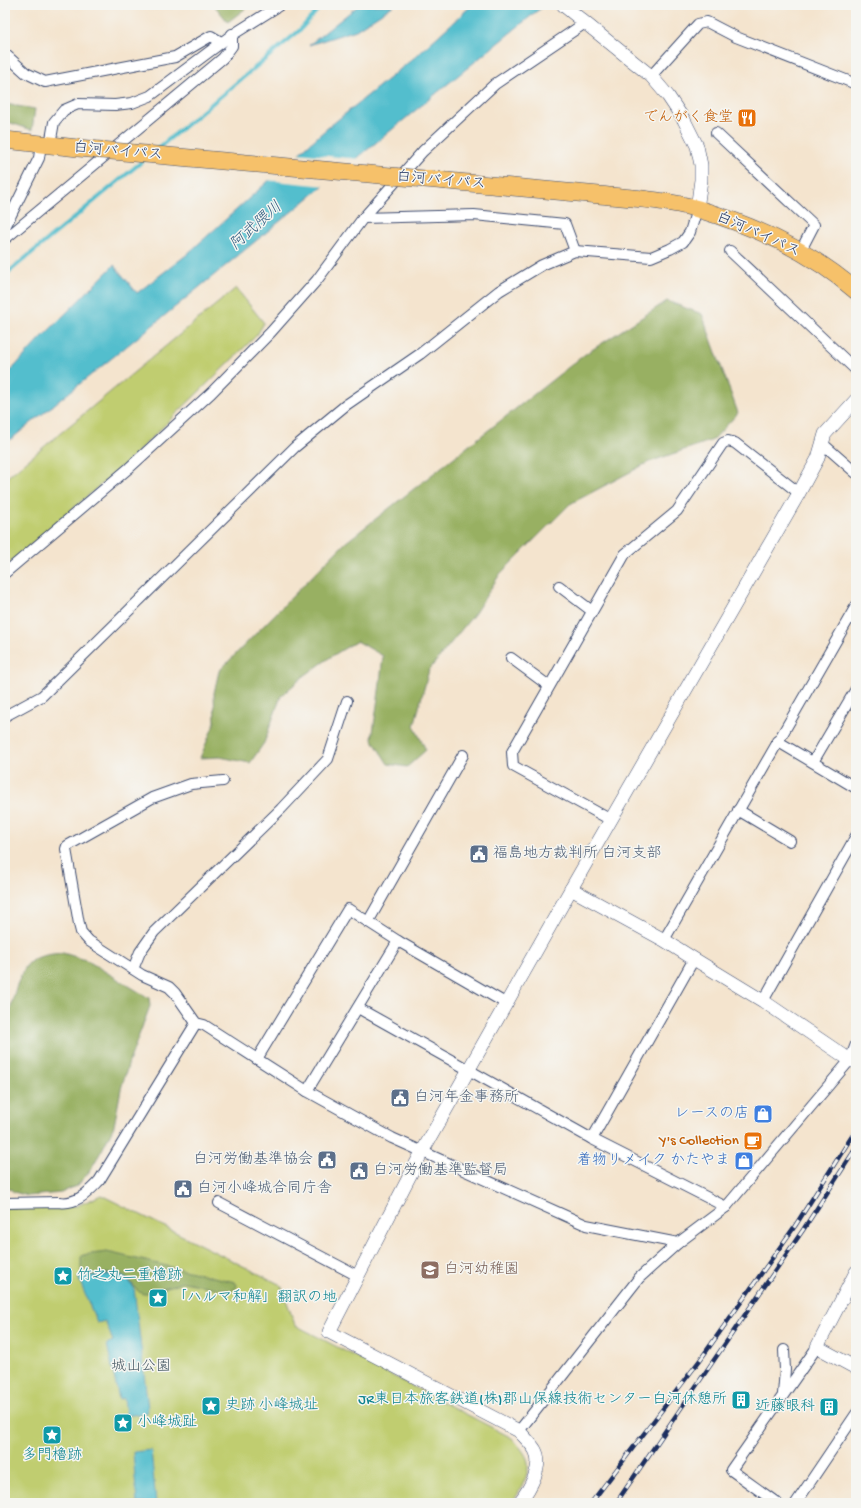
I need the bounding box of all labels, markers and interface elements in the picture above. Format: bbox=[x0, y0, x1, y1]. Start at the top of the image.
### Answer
restaurant icon: でんがく食堂 bbox=[736, 107, 758, 129]
place label: でんがく食堂 bbox=[643, 108, 733, 127]
street label: 白河バイパス bbox=[73, 139, 163, 165]
street label: 白河バイパス bbox=[396, 168, 486, 194]
water label: 阿武隈川 bbox=[226, 197, 287, 255]
street label: 白河バイパス bbox=[713, 209, 803, 261]
public building icon: 福島地方裁判所 白河支部 bbox=[468, 843, 490, 865]
place label: 福島地方裁判所 白河支部 bbox=[493, 844, 662, 863]
public building icon: 白河年金事務所 bbox=[389, 1087, 411, 1109]
place label: 白河年金事務所 bbox=[414, 1088, 519, 1107]
shop icon: レースの店 bbox=[752, 1103, 774, 1125]
place label: レースの店 bbox=[674, 1104, 749, 1123]
cafe icon: Y's Collection bbox=[742, 1130, 764, 1152]
place label: Y's Collection bbox=[658, 1132, 739, 1150]
public building icon: 白河労働基準協会 bbox=[316, 1149, 338, 1171]
place label: 白河労働基準協会 bbox=[193, 1150, 313, 1169]
shop icon: 着物リメイク かたやま bbox=[733, 1150, 755, 1172]
place label: 着物リメイク かたやま bbox=[577, 1151, 730, 1170]
public building icon: 白河労働基準監督局 bbox=[348, 1160, 370, 1182]
place label: 白河労働基準監督局 bbox=[373, 1161, 508, 1180]
public building icon: 白河小峰城合同庁舎 bbox=[172, 1178, 194, 1200]
place label: 白河小峰城合同庁舎 bbox=[197, 1179, 332, 1198]
school or university icon: 白河幼稚園 bbox=[419, 1259, 441, 1281]
place label: 白河幼稚園 bbox=[444, 1261, 519, 1279]
place icon: 竹之丸二重櫓跡 bbox=[52, 1265, 74, 1287]
place label: 竹之丸二重櫓跡 bbox=[77, 1266, 182, 1285]
place icon: 「ハルマ和解」翻訳の地 bbox=[147, 1287, 169, 1309]
place label: 「ハルマ和解」翻訳の地 bbox=[172, 1289, 337, 1307]
park label: 城山公園 bbox=[111, 1358, 171, 1376]
building icon: JR東日本旅客鉄道(株)郡山保線技術センター白河休憩所 bbox=[730, 1389, 752, 1411]
place label: JR東日本旅客鉄道(株)郡山保線技術センター白河休憩所 bbox=[358, 1390, 727, 1409]
place icon: 史跡 小峰城址 bbox=[200, 1395, 222, 1417]
place label: 史跡 小峰城址 bbox=[225, 1396, 319, 1415]
building icon: 近藤眼科 bbox=[818, 1396, 840, 1418]
place label: 近藤眼科 bbox=[755, 1397, 815, 1416]
place icon: 小峰城趾 bbox=[112, 1412, 134, 1434]
place label: 小峰城趾 bbox=[137, 1413, 197, 1432]
place icon: 多門櫓跡 bbox=[41, 1424, 63, 1446]
place label: 多門櫓跡 bbox=[22, 1446, 82, 1465]

